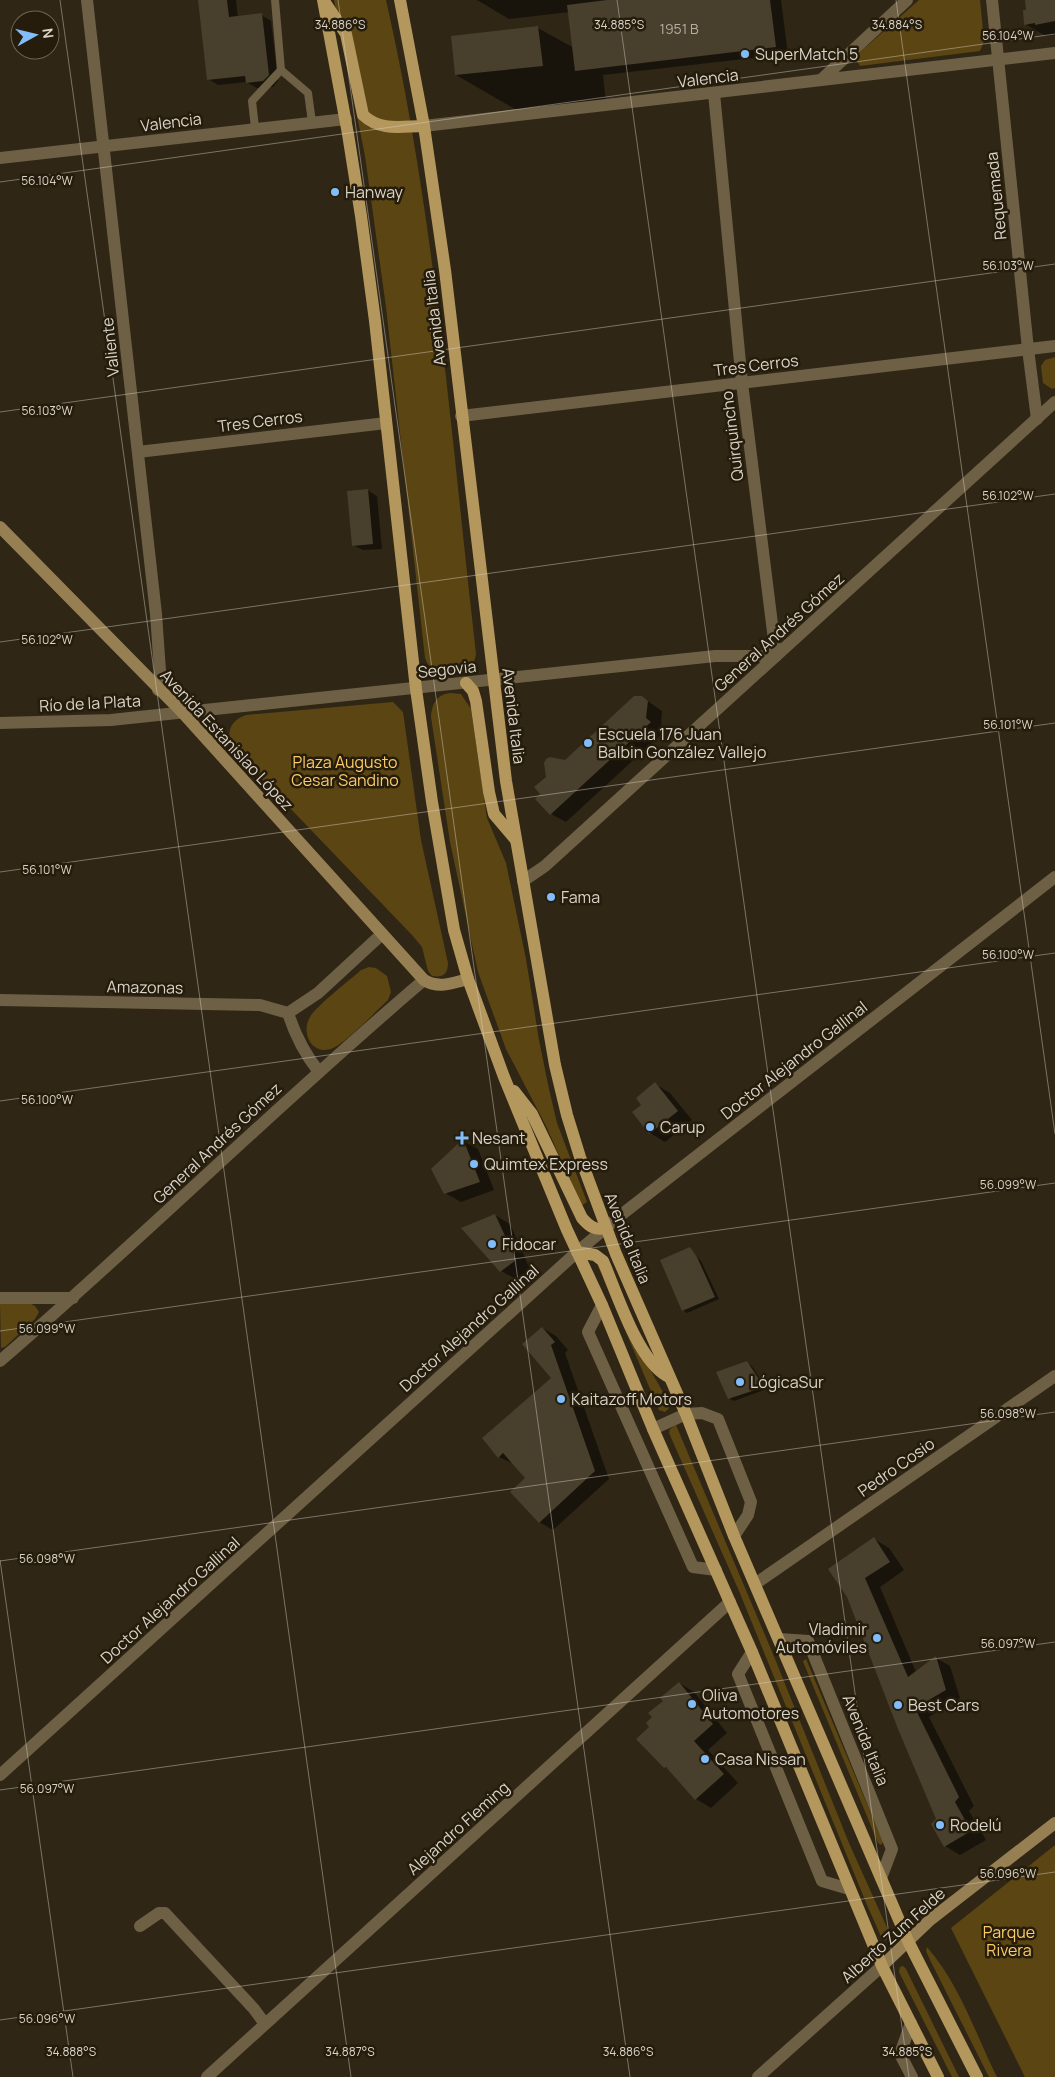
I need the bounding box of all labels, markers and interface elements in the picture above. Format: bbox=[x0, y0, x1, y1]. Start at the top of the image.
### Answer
north arrow bbox=[10, 10, 60, 60]
text: 34.886°S bbox=[315, 16, 365, 33]
text: 34.885°S bbox=[594, 16, 644, 33]
text: 34.884°S bbox=[872, 16, 922, 33]
house number: 1951 B bbox=[659, 19, 699, 38]
text: N bbox=[38, 27, 58, 39]
text: 56.104°W bbox=[982, 27, 1035, 44]
place label: SuperMatch 5 bbox=[755, 43, 858, 65]
marker: SuperMatch 5 bbox=[739, 48, 751, 60]
street label: Valencia bbox=[676, 63, 740, 93]
street label: Valencia bbox=[139, 107, 203, 137]
street label: Requemada bbox=[980, 151, 1012, 241]
text: 56.104°W bbox=[21, 172, 74, 189]
place label: Hanway bbox=[345, 181, 404, 203]
marker: Hanway bbox=[329, 186, 341, 198]
text: 56.103°W bbox=[982, 257, 1034, 274]
street label: Avenida Italia bbox=[417, 269, 451, 367]
street label: Valiente bbox=[96, 316, 124, 378]
street label: Tres Cerros bbox=[712, 349, 800, 381]
street label: Quirquincho bbox=[716, 390, 748, 482]
text: 56.103°W bbox=[21, 402, 73, 419]
street label: Tres Cerros bbox=[216, 405, 304, 437]
text: 56.102°W bbox=[982, 487, 1034, 504]
street label: General Andrés Gómez bbox=[709, 568, 849, 696]
text: 56.102°W bbox=[21, 631, 73, 648]
street label: Segovia bbox=[417, 655, 477, 683]
street label: Avenida Estanislao López bbox=[156, 665, 298, 815]
street label: Avenida Italia bbox=[497, 667, 531, 765]
street label: Río de la Plata bbox=[39, 689, 141, 717]
text: 56.101°W bbox=[983, 716, 1033, 733]
place label: Escuela 176 Juan Balbin González Vallejo bbox=[598, 723, 766, 763]
marker: Escuela 176 Juan Balbin González Vallejo bbox=[582, 737, 594, 749]
park label: Plaza Augusto Cesar Sandino bbox=[291, 751, 399, 791]
text: 56.101°W bbox=[22, 861, 72, 878]
place label: Fama bbox=[561, 886, 600, 908]
marker: Fama bbox=[545, 891, 557, 903]
text: 56.100°W bbox=[982, 946, 1035, 963]
street label: Amazonas bbox=[106, 975, 184, 999]
street label: Doctor Alejandro Gallinal bbox=[716, 996, 872, 1124]
street label: General Andrés Gómez bbox=[148, 1078, 286, 1208]
text: 56.100°W bbox=[21, 1091, 74, 1108]
place label: Carup bbox=[660, 1116, 705, 1138]
marker: Carup bbox=[644, 1121, 656, 1133]
place label: Nesant bbox=[472, 1127, 526, 1149]
marker: Nesant bbox=[456, 1132, 468, 1144]
place label: Quimtex Express bbox=[484, 1153, 608, 1175]
marker: Quimtex Express bbox=[468, 1158, 480, 1170]
text: 56.099°W bbox=[980, 1176, 1037, 1193]
street label: Avenida Italia bbox=[600, 1189, 656, 1287]
place label: Fidocar bbox=[502, 1233, 556, 1255]
marker: Fidocar bbox=[486, 1238, 498, 1250]
street label: Doctor Alejandro Gallinal bbox=[395, 1259, 543, 1397]
text: 56.099°W bbox=[19, 1320, 76, 1337]
place label: LógicaSur bbox=[750, 1371, 824, 1393]
marker: LógicaSur bbox=[734, 1376, 746, 1388]
place label: Kaitazoff Motors bbox=[571, 1388, 692, 1410]
marker: Kaitazoff Motors bbox=[555, 1393, 567, 1405]
text: 56.098°W bbox=[980, 1405, 1037, 1422]
street label: Pedro Cosio bbox=[853, 1432, 939, 1502]
street label: Doctor Alejandro Gallinal bbox=[96, 1531, 244, 1669]
text: 56.098°W bbox=[19, 1550, 76, 1567]
place label: Vladimir Automóviles bbox=[776, 1618, 867, 1658]
marker: Vladimir Automóviles bbox=[871, 1632, 883, 1644]
text: 56.097°W bbox=[981, 1635, 1036, 1652]
place label: Oliva Automotores bbox=[702, 1684, 799, 1724]
street label: Avenida Italia bbox=[838, 1691, 894, 1789]
place label: Best Cars bbox=[908, 1694, 979, 1716]
marker: Oliva Automotores bbox=[686, 1698, 698, 1710]
marker: Best Cars bbox=[892, 1699, 904, 1711]
place label: Casa Nissan bbox=[715, 1748, 806, 1770]
marker: Casa Nissan bbox=[699, 1753, 711, 1765]
street label: Alejandro Fleming bbox=[402, 1776, 514, 1880]
text: 56.097°W bbox=[20, 1780, 75, 1797]
place label: Rodelú bbox=[950, 1814, 1002, 1836]
marker: Rodelú bbox=[934, 1819, 946, 1831]
text: 56.096°W bbox=[980, 1865, 1037, 1882]
street label: Alberto Zum Felde bbox=[836, 1882, 950, 1988]
park label: Parque Rivera bbox=[983, 1921, 1035, 1961]
text: 56.096°W bbox=[19, 2010, 76, 2027]
text: 34.888°S bbox=[46, 2043, 96, 2060]
text: 34.887°S bbox=[325, 2043, 375, 2060]
text: 34.886°S bbox=[603, 2043, 653, 2060]
text: 34.885°S bbox=[882, 2043, 932, 2060]

